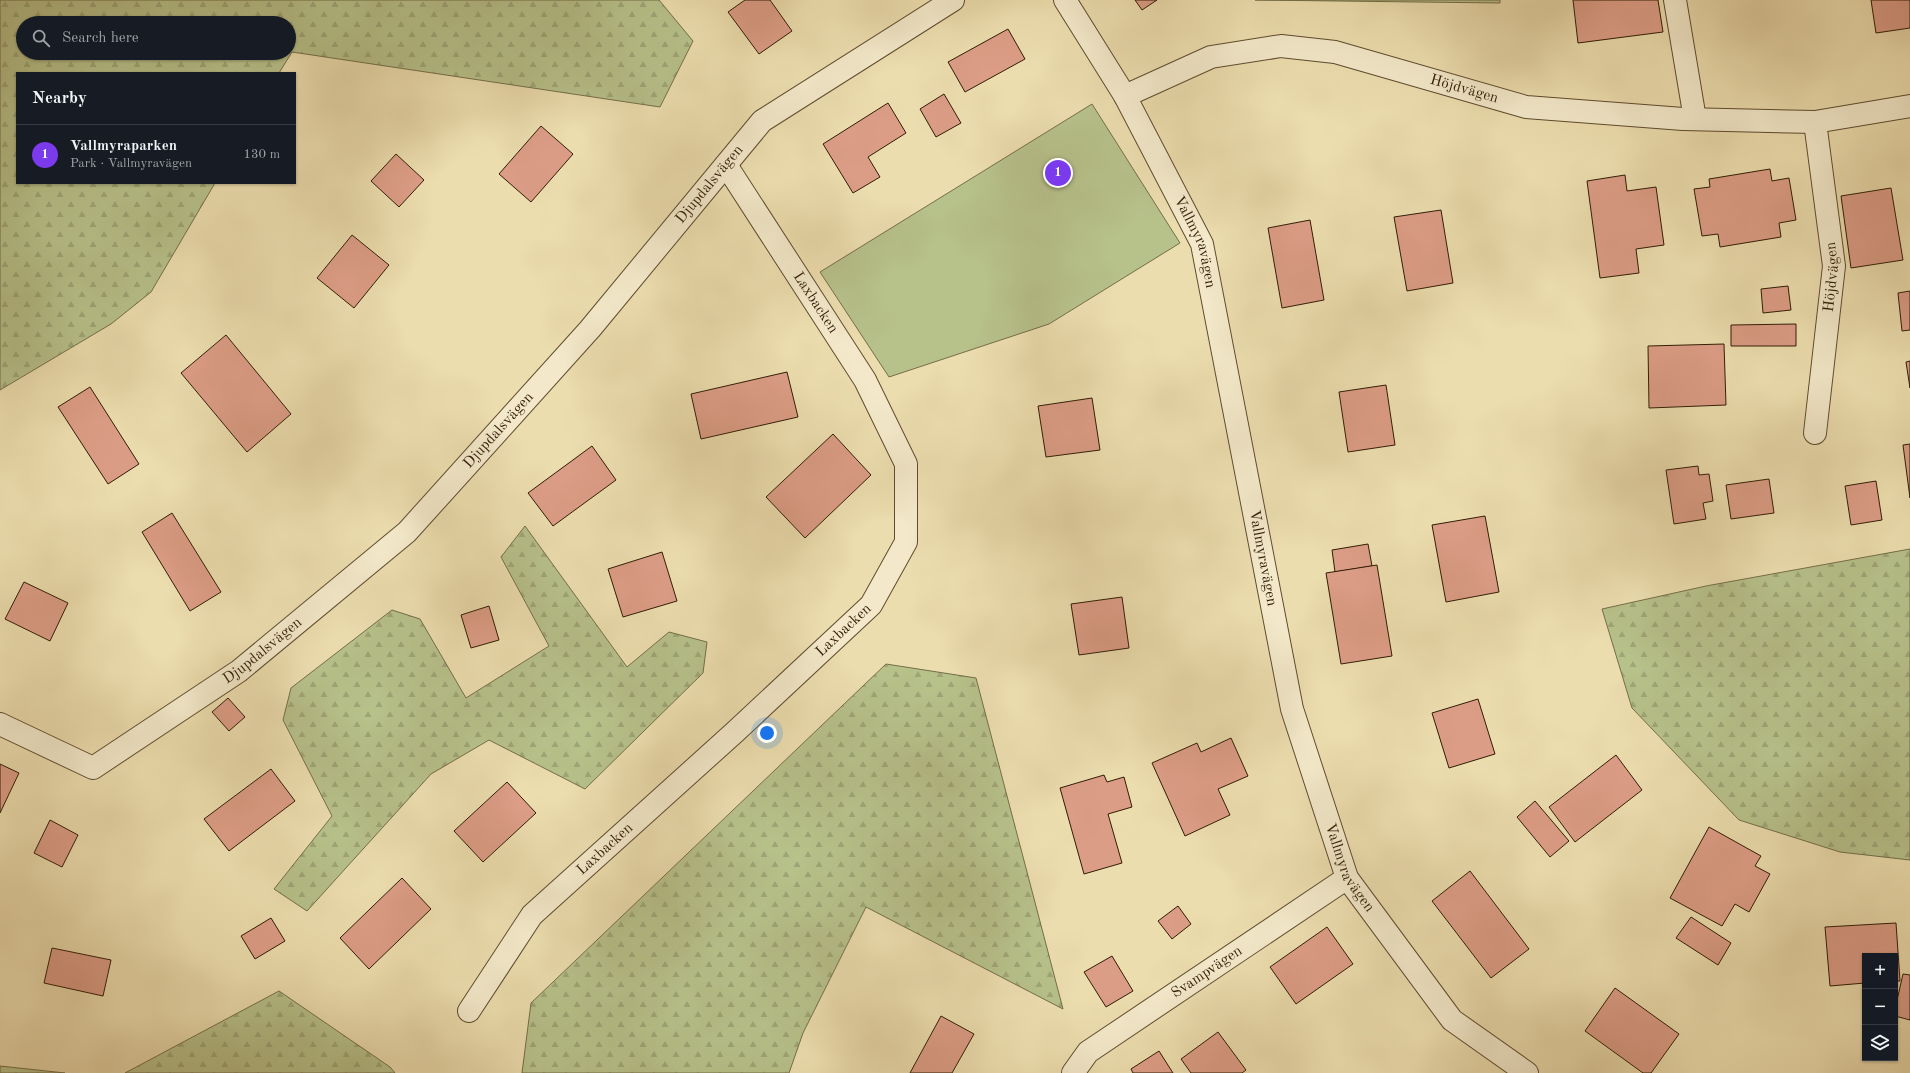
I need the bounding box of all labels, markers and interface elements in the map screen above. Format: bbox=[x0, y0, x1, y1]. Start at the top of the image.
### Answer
search box bbox=[16, 16, 296, 60]
icon: search bbox=[30, 27, 52, 49]
text: Search here bbox=[62, 31, 139, 46]
street label: Höjdvägen bbox=[1428, 72, 1500, 106]
text: Nearby bbox=[32, 90, 87, 107]
text: Vallmyraparken bbox=[70, 139, 177, 154]
street label: Djupdalsvägen bbox=[673, 143, 746, 227]
text: 1 bbox=[41, 148, 49, 161]
text: 130 m bbox=[243, 148, 280, 161]
text: Park · Vallmyravägen bbox=[70, 157, 192, 170]
pin: 1 bbox=[1045, 158, 1071, 188]
street label: Vallmyravägen bbox=[1171, 194, 1218, 289]
street label: Höjdvägen bbox=[1821, 241, 1842, 313]
street label: Laxbacken bbox=[790, 270, 840, 336]
street label: Djupdalsvägen bbox=[461, 389, 537, 471]
street label: Vallmyravägen bbox=[1246, 509, 1279, 607]
street label: Laxbacken bbox=[813, 601, 874, 660]
street label: Djupdalsvägen bbox=[220, 615, 305, 687]
your location bbox=[757, 723, 777, 743]
street label: Laxbacken bbox=[574, 820, 636, 878]
street label: Vallmyravägen bbox=[1322, 821, 1377, 915]
street label: Svampvägen bbox=[1169, 943, 1245, 1001]
map controls bbox=[1862, 953, 1898, 1061]
button: + bbox=[1862, 953, 1898, 989]
button: − bbox=[1862, 989, 1898, 1025]
button: layers bbox=[1862, 1025, 1898, 1061]

